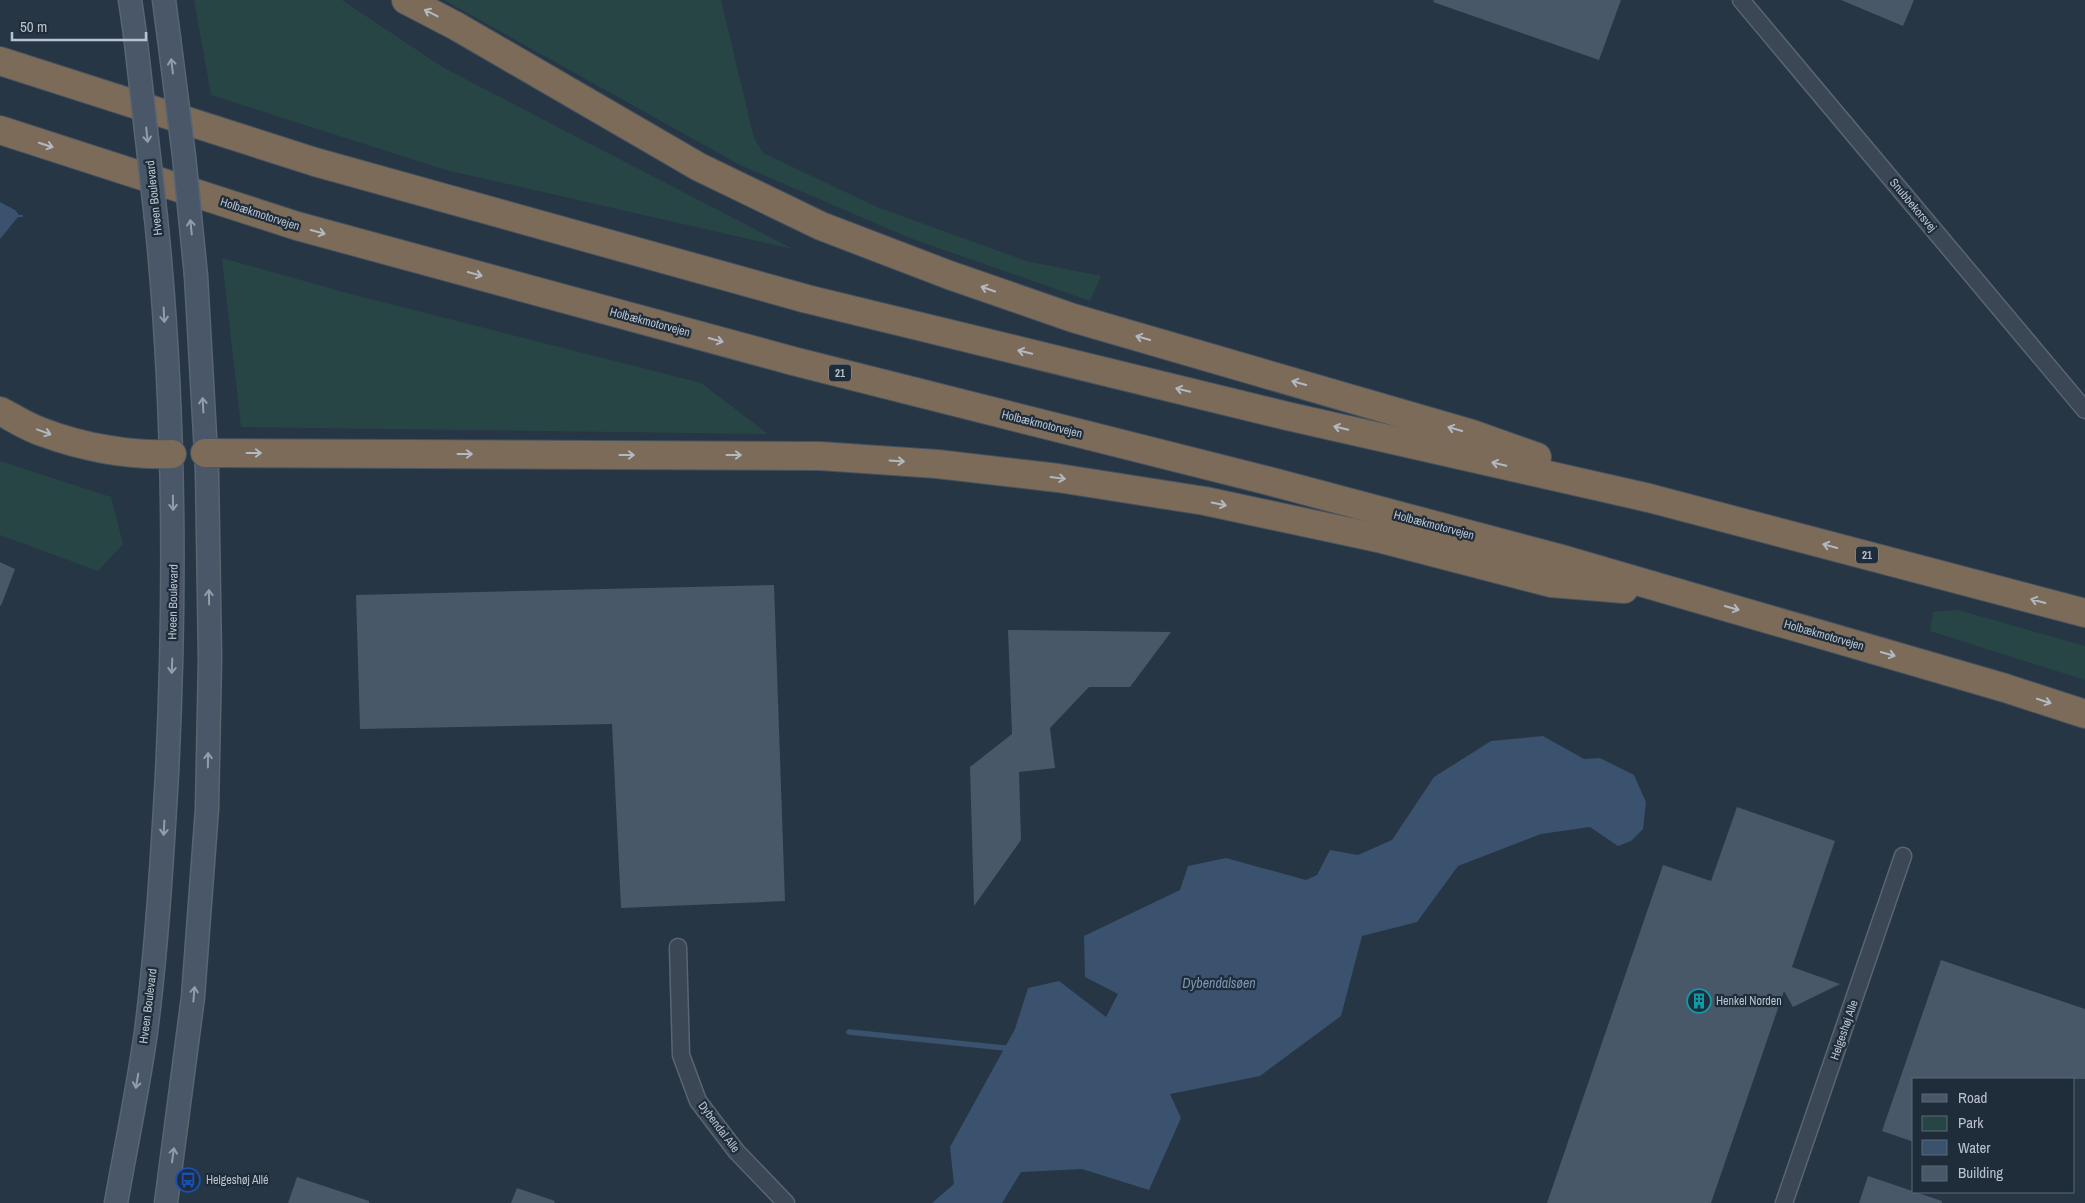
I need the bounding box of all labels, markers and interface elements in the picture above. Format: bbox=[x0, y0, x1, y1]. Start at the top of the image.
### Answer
one-way arrow bbox=[424, 8, 439, 17]
scale bar bbox=[12, 10, 146, 42]
text: 50 m bbox=[20, 16, 47, 37]
one-way arrow bbox=[167, 58, 177, 74]
one-way arrow bbox=[142, 126, 152, 142]
one-way arrow bbox=[38, 141, 54, 150]
street label: Hveen Boulevard bbox=[142, 160, 166, 236]
street label: Snubbekorsvej bbox=[1886, 175, 1940, 235]
street label: Holbækmotorvejen bbox=[218, 194, 302, 234]
one-way arrow bbox=[186, 220, 196, 236]
one-way arrow bbox=[309, 227, 325, 237]
one-way arrow bbox=[466, 270, 482, 280]
one-way arrow bbox=[981, 284, 996, 293]
street label: Holbækmotorvejen bbox=[608, 304, 692, 340]
one-way arrow bbox=[159, 307, 168, 323]
one-way arrow bbox=[1135, 333, 1151, 343]
one-way arrow bbox=[707, 336, 723, 345]
one-way arrow bbox=[1017, 347, 1033, 356]
road number: 21 bbox=[829, 364, 851, 382]
one-way arrow bbox=[1291, 378, 1307, 388]
one-way arrow bbox=[1175, 385, 1191, 394]
one-way arrow bbox=[198, 397, 207, 413]
street label: Holbækmotorvejen bbox=[1000, 406, 1084, 442]
one-way arrow bbox=[1333, 423, 1349, 432]
one-way arrow bbox=[1447, 423, 1463, 433]
one-way arrow bbox=[35, 428, 51, 437]
one-way arrow bbox=[246, 448, 262, 458]
one-way arrow bbox=[456, 449, 473, 459]
one-way arrow bbox=[619, 450, 635, 460]
one-way arrow bbox=[726, 450, 742, 460]
one-way arrow bbox=[888, 456, 904, 466]
one-way arrow bbox=[1492, 459, 1508, 468]
one-way arrow bbox=[1050, 473, 1066, 483]
one-way arrow bbox=[168, 494, 178, 511]
one-way arrow bbox=[1210, 500, 1226, 509]
street label: Holbækmotorvejen bbox=[1392, 507, 1476, 543]
one-way arrow bbox=[1823, 540, 1839, 550]
road number: 21 bbox=[1856, 546, 1878, 564]
street label: Hveen Boulevard bbox=[164, 564, 182, 640]
one-way arrow bbox=[204, 590, 214, 606]
one-way arrow bbox=[2030, 595, 2046, 605]
one-way arrow bbox=[1724, 604, 1740, 614]
street label: Holbækmotorvejen bbox=[1782, 616, 1866, 654]
one-way arrow bbox=[1880, 649, 1896, 659]
one-way arrow bbox=[168, 657, 177, 673]
one-way arrow bbox=[2035, 697, 2051, 706]
one-way arrow bbox=[203, 752, 213, 768]
one-way arrow bbox=[159, 820, 168, 836]
street label: Hveen Boulevard bbox=[135, 968, 161, 1044]
water label: Dybendalsøen bbox=[1182, 974, 1256, 992]
one-way arrow bbox=[189, 986, 198, 1002]
building icon: Henkel Norden bbox=[1686, 988, 1712, 1014]
place label: Henkel Norden bbox=[1716, 993, 1782, 1009]
street label: Helgeshøj Alle bbox=[1826, 998, 1862, 1062]
one-way arrow bbox=[132, 1073, 142, 1089]
legend bbox=[1912, 1078, 2075, 1193]
text: Road bbox=[1958, 1087, 1987, 1108]
street label: Dybendal Alle bbox=[695, 1098, 743, 1156]
text: Park bbox=[1958, 1112, 1984, 1133]
text: Water bbox=[1958, 1137, 1990, 1158]
one-way arrow bbox=[168, 1147, 178, 1163]
text: Building bbox=[1958, 1162, 2003, 1183]
bus stop icon: Helgeshøj Allé bbox=[175, 1167, 201, 1193]
place label: Helgeshøj Allé bbox=[206, 1172, 268, 1188]

